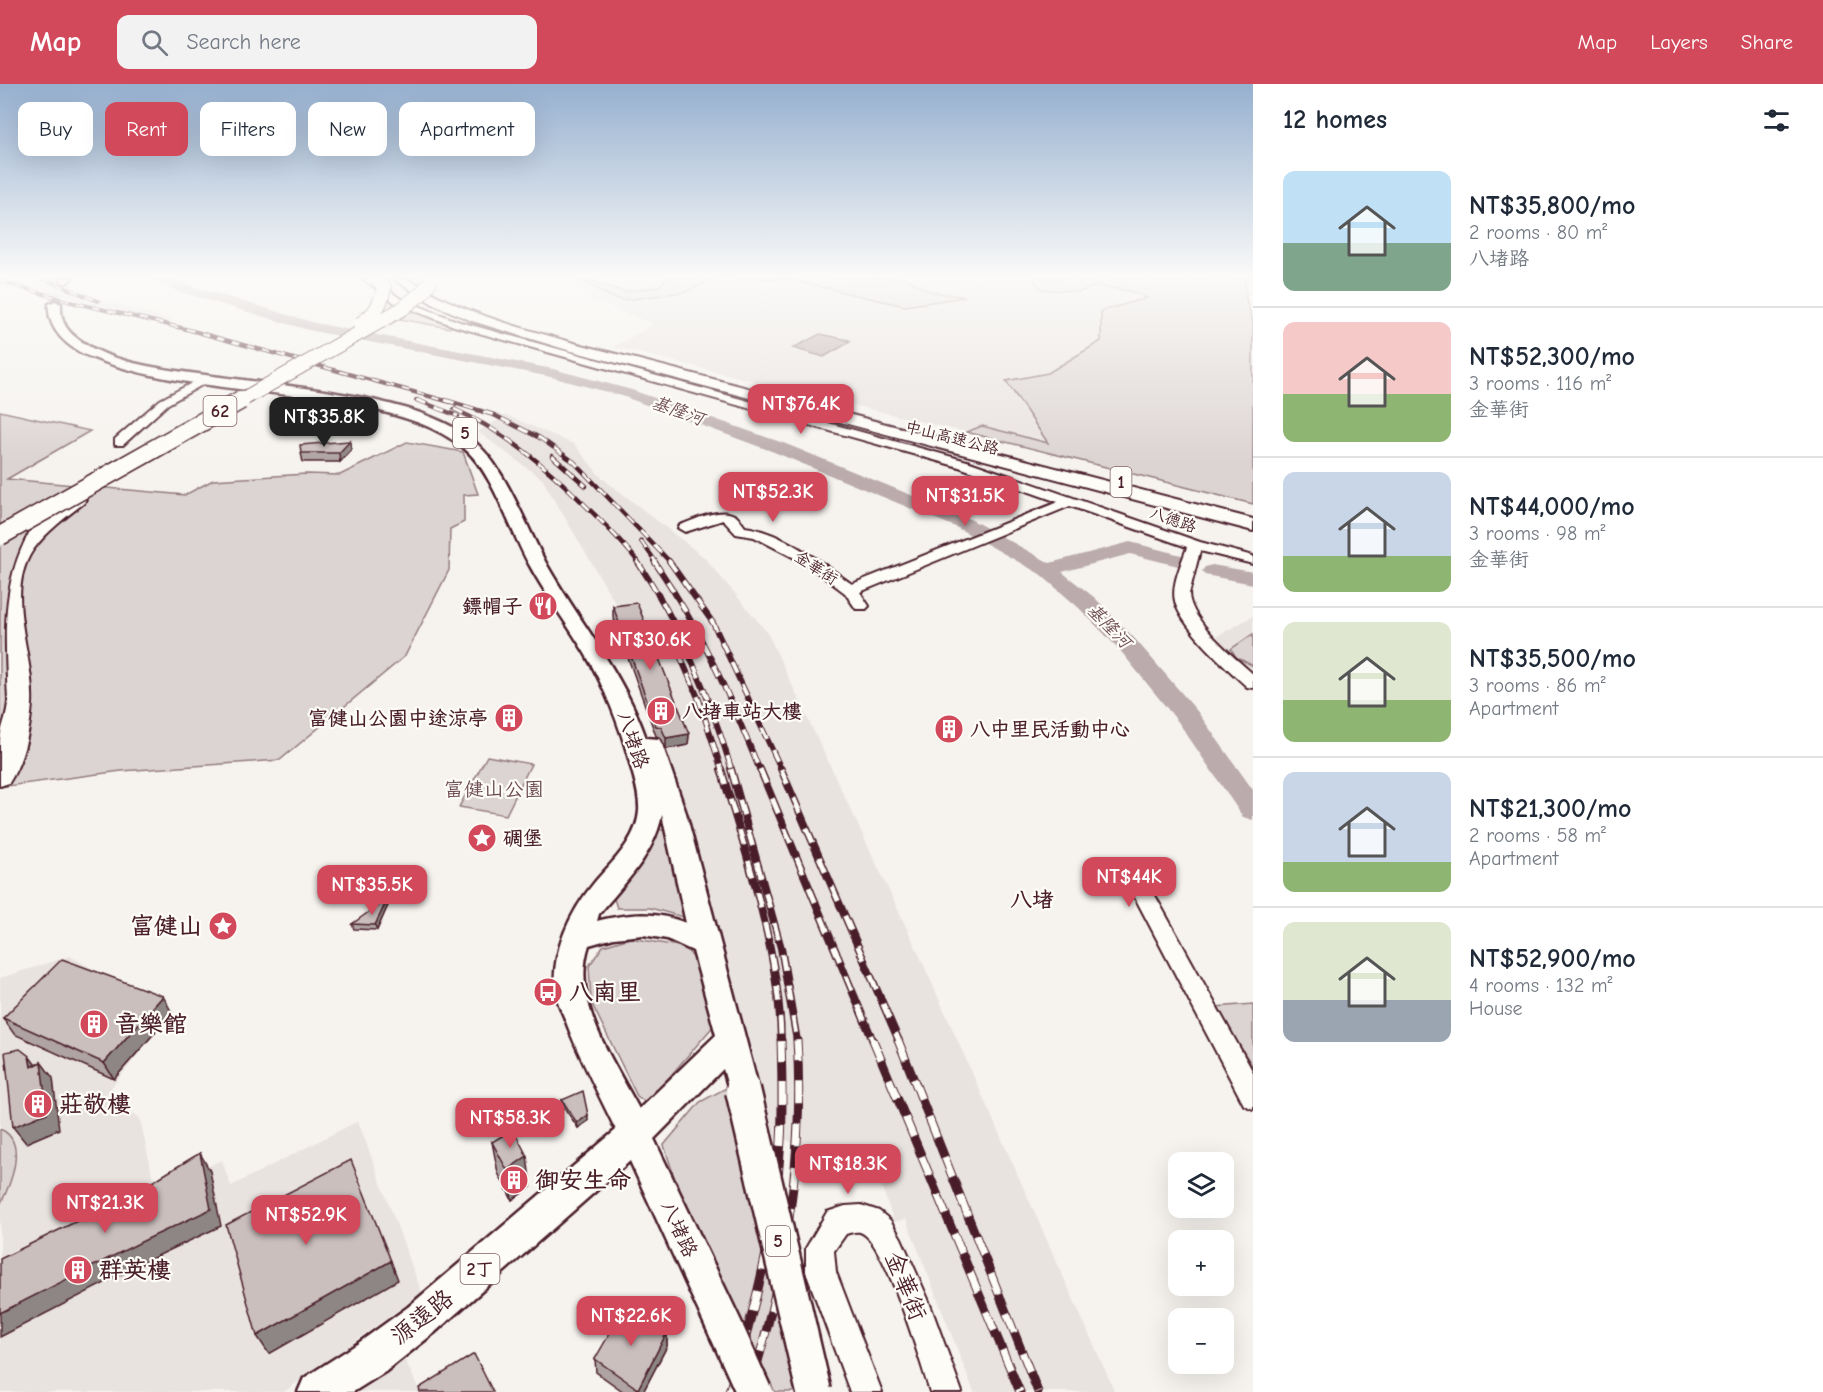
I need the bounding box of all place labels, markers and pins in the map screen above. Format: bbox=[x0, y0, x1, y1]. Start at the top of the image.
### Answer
pin: NT$76.4K bbox=[739, 384, 863, 435]
pin: NT$35.8K bbox=[262, 397, 386, 448]
pin: NT$52.3K bbox=[711, 472, 835, 523]
pin: NT$31.5K bbox=[903, 476, 1027, 527]
restaurant icon: 鏢帽子 bbox=[527, 590, 559, 622]
place label: 鏢帽子 bbox=[462, 595, 522, 618]
pin: NT$30.6K bbox=[588, 620, 712, 671]
building icon: 八堵車站大樓 bbox=[645, 695, 677, 727]
place label: 八堵車站大樓 bbox=[682, 700, 802, 723]
building icon: 富健山公園中途涼亭 bbox=[493, 702, 525, 734]
place label: 富健山公園中途涼亭 bbox=[308, 707, 488, 730]
building icon: 八中里民活動中心 bbox=[933, 713, 965, 745]
place label: 八中里民活動中心 bbox=[970, 718, 1130, 741]
place icon: 碉堡 bbox=[466, 822, 498, 854]
place label: 碉堡 bbox=[503, 827, 543, 850]
pin: NT$44K bbox=[1080, 857, 1178, 908]
pin: NT$35.5K bbox=[310, 865, 434, 916]
place icon: 富健山 bbox=[207, 910, 239, 942]
place label: 富健山 bbox=[130, 912, 202, 940]
bus stop icon: 八南里 bbox=[532, 976, 564, 1008]
place label: 八南里 bbox=[569, 978, 641, 1006]
building icon: 音樂館 bbox=[78, 1008, 110, 1040]
place label: 音樂館 bbox=[115, 1010, 187, 1038]
building icon: 莊敬樓 bbox=[22, 1088, 54, 1120]
place label: 莊敬樓 bbox=[59, 1090, 131, 1118]
pin: NT$58.3K bbox=[448, 1098, 572, 1149]
pin: NT$18.3K bbox=[786, 1144, 910, 1195]
building icon: 御安生命 bbox=[498, 1164, 530, 1196]
place label: 御安生命 bbox=[535, 1166, 631, 1194]
pin: NT$21.3K bbox=[43, 1183, 167, 1234]
pin: NT$52.9K bbox=[244, 1195, 368, 1246]
building icon: 群英樓 bbox=[62, 1254, 94, 1286]
place label: 群英樓 bbox=[99, 1256, 171, 1284]
pin: NT$22.6K bbox=[569, 1296, 693, 1347]

